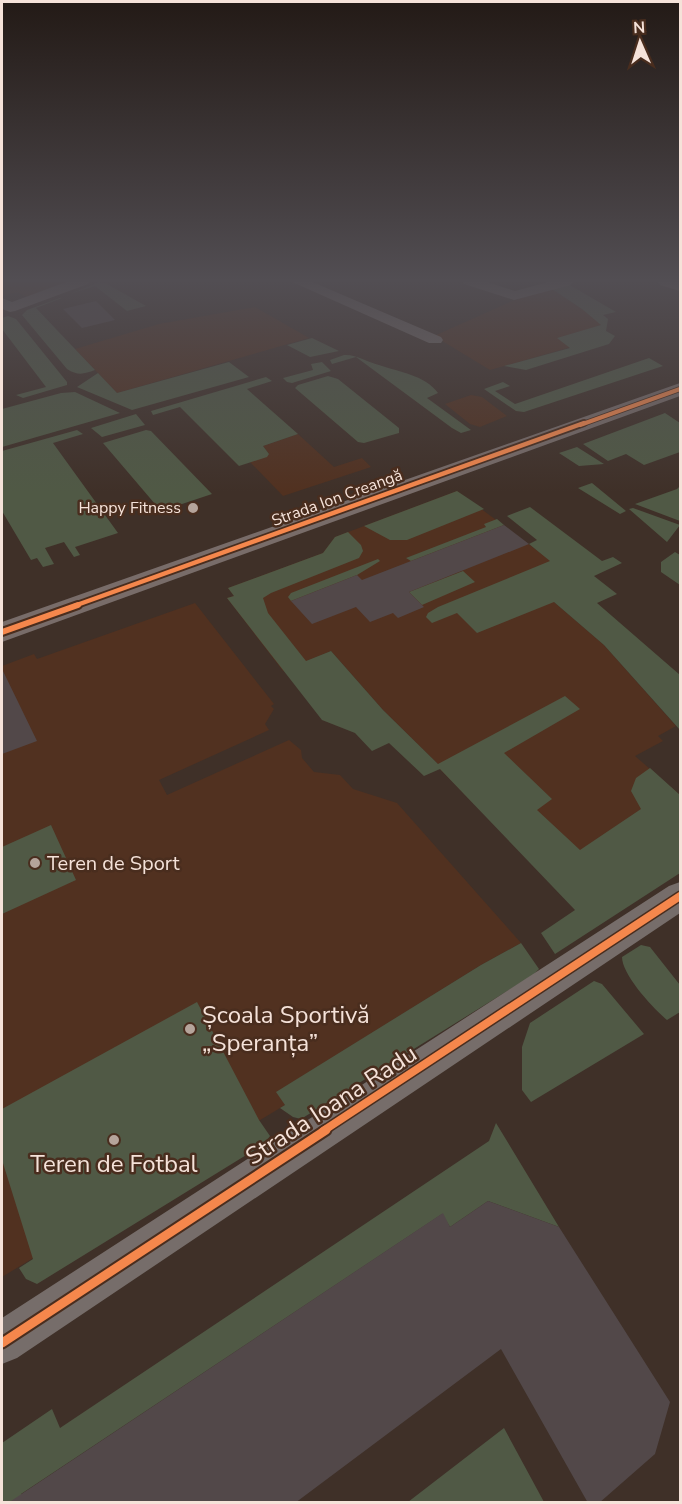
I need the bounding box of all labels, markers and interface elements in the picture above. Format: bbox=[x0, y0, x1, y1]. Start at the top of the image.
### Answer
north arrow bbox=[610, 12, 670, 72]
text: N bbox=[633, 17, 646, 39]
street label: Strada Ion Creangă bbox=[268, 464, 406, 532]
place label: Happy Fitness bbox=[78, 497, 181, 519]
marker: Happy Fitness bbox=[186, 501, 200, 515]
place label: Teren de Sport bbox=[47, 850, 181, 877]
marker: Teren de Sport bbox=[28, 856, 42, 870]
place label: Școala Sportivă „Speranța” bbox=[202, 999, 370, 1059]
marker: Școala Sportivă „Speranța” bbox=[183, 1022, 197, 1036]
street label: Strada Ioana Radu bbox=[239, 1038, 423, 1172]
marker: Teren de Fotbal bbox=[107, 1133, 121, 1147]
place label: Teren de Fotbal bbox=[30, 1148, 198, 1180]

